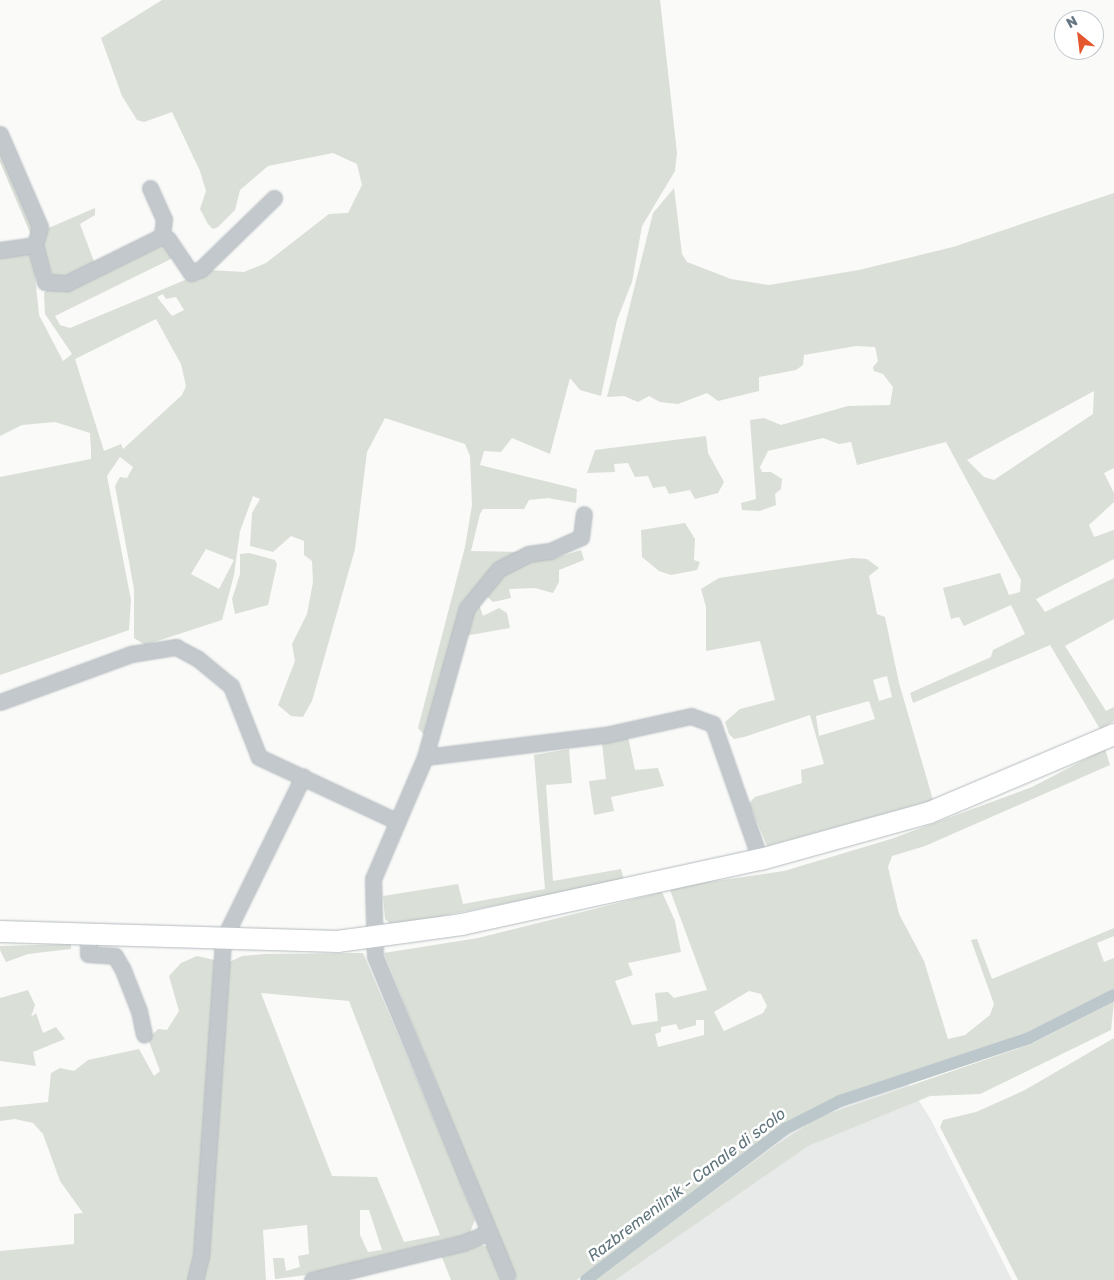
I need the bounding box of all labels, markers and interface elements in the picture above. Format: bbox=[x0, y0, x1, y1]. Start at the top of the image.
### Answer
north arrow bbox=[1054, 10, 1104, 60]
text: N bbox=[1063, 12, 1080, 32]
water label: Razbremenilnik - Canale di scolo bbox=[584, 1104, 790, 1266]

